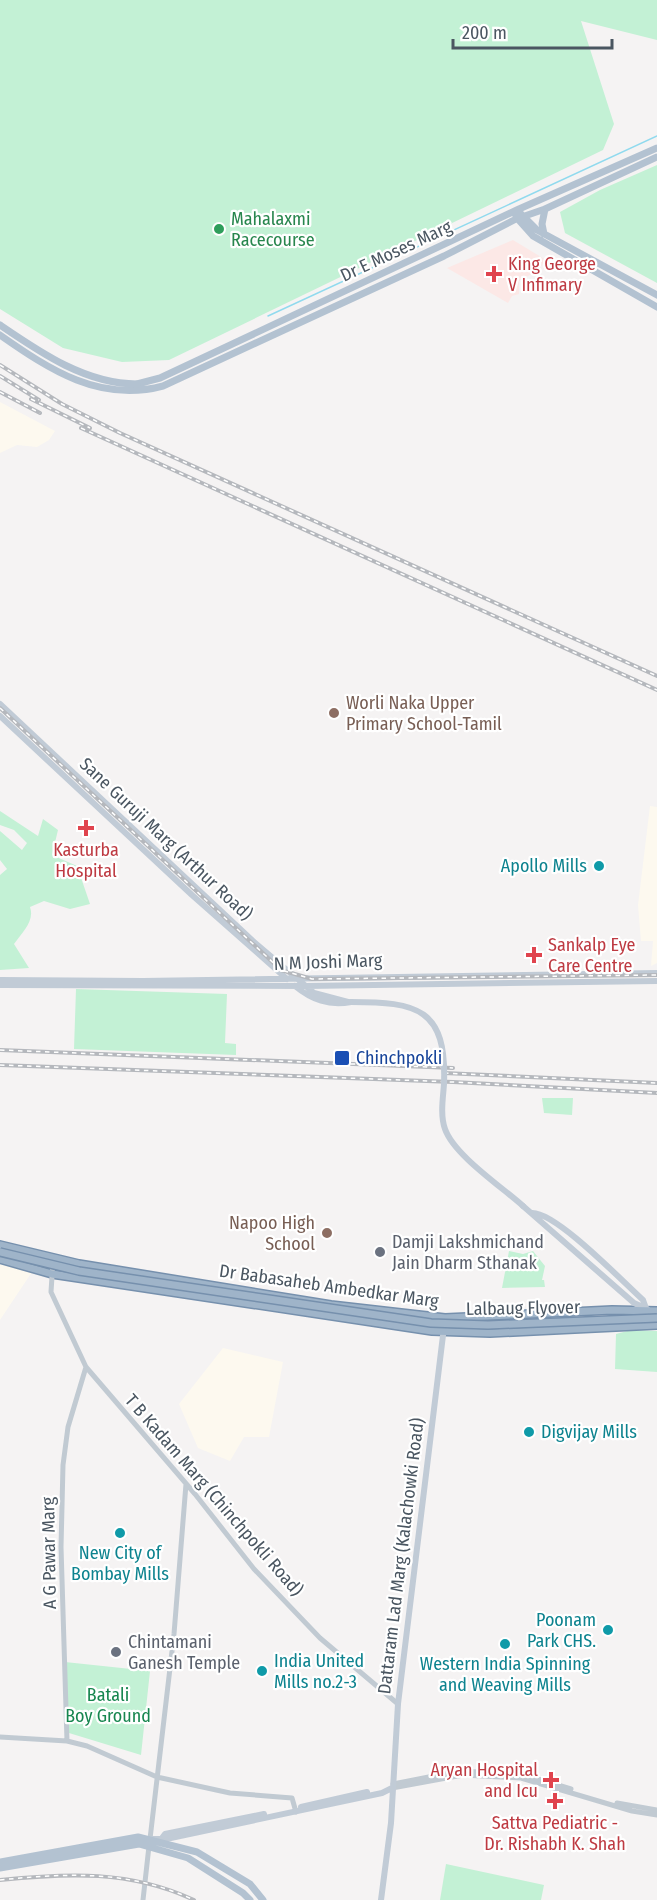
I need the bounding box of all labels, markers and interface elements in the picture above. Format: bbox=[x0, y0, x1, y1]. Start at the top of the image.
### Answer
scale bar bbox=[453, 12, 612, 50]
text: 200 m bbox=[462, 22, 507, 44]
place label: Mahalaxmi Racecourse bbox=[231, 208, 315, 251]
street label: Dr E Moses Marg bbox=[337, 215, 456, 286]
marker: Mahalaxmi Racecourse bbox=[212, 222, 226, 236]
place label: King George V Infimary bbox=[508, 253, 596, 296]
marker: King George V Infimary bbox=[485, 265, 503, 283]
place label: Worli Naka Upper Primary School-Tamil bbox=[346, 692, 502, 735]
marker: Worli Naka Upper Primary School-Tamil bbox=[327, 706, 341, 720]
street label: Sane Guruji Marg (Arthur Road) bbox=[75, 753, 257, 925]
marker: Kasturba Hospital bbox=[77, 819, 95, 837]
place label: Kasturba Hospital bbox=[53, 839, 119, 882]
place label: Apollo Mills bbox=[501, 855, 587, 877]
marker: Apollo Mills bbox=[592, 859, 606, 873]
place label: Sankalp Eye Care Centre bbox=[548, 934, 636, 977]
marker: Sankalp Eye Care Centre bbox=[525, 946, 543, 964]
street label: N M Joshi Marg bbox=[273, 949, 383, 975]
place label: Chinchpokli bbox=[356, 1047, 442, 1069]
marker: Chinchpokli bbox=[333, 1049, 351, 1067]
place label: Napoo High School bbox=[229, 1212, 315, 1255]
marker: Napoo High School bbox=[320, 1226, 334, 1240]
place label: Damji Lakshmichand Jain Dharm Sthanak bbox=[392, 1231, 544, 1274]
marker: Damji Lakshmichand Jain Dharm Sthanak bbox=[373, 1245, 387, 1259]
street label: Dr Babasaheb Ambedkar Marg bbox=[218, 1260, 441, 1312]
street label: Lalbaug Flyover bbox=[466, 1296, 581, 1320]
street label: T B Kadam Marg (Chinchpokli Road) bbox=[120, 1390, 308, 1600]
street label: Dattaram Lad Marg (Kalachowki Road) bbox=[373, 1417, 429, 1695]
place label: Digvijay Mills bbox=[541, 1421, 637, 1443]
marker: Digvijay Mills bbox=[522, 1425, 536, 1439]
street label: A G Pawar Marg bbox=[37, 1496, 61, 1609]
marker: New City of Bombay Mills bbox=[113, 1526, 127, 1540]
place label: New City of Bombay Mills bbox=[71, 1542, 169, 1585]
place label: Poonam Park CHS. bbox=[527, 1609, 596, 1652]
marker: Poonam Park CHS. bbox=[601, 1623, 615, 1637]
place label: Chintamani Ganesh Temple bbox=[128, 1631, 240, 1674]
marker: Western India Spinning and Weaving Mills bbox=[498, 1637, 512, 1651]
marker: Chintamani Ganesh Temple bbox=[109, 1645, 123, 1659]
place label: India United Mills no.2-3 bbox=[274, 1650, 364, 1693]
place label: Western India Spinning and Weaving Mills bbox=[420, 1653, 591, 1696]
marker: India United Mills no.2-3 bbox=[255, 1664, 269, 1678]
park label: Batali Boy Ground bbox=[65, 1684, 151, 1727]
place label: Aryan Hospital and Icu bbox=[431, 1759, 538, 1802]
marker: Aryan Hospital and Icu bbox=[542, 1771, 560, 1789]
marker: Sattva Pediatric - Dr. Rishabh K. Shah bbox=[546, 1792, 564, 1810]
place label: Sattva Pediatric - Dr. Rishabh K. Shah bbox=[484, 1812, 626, 1855]

